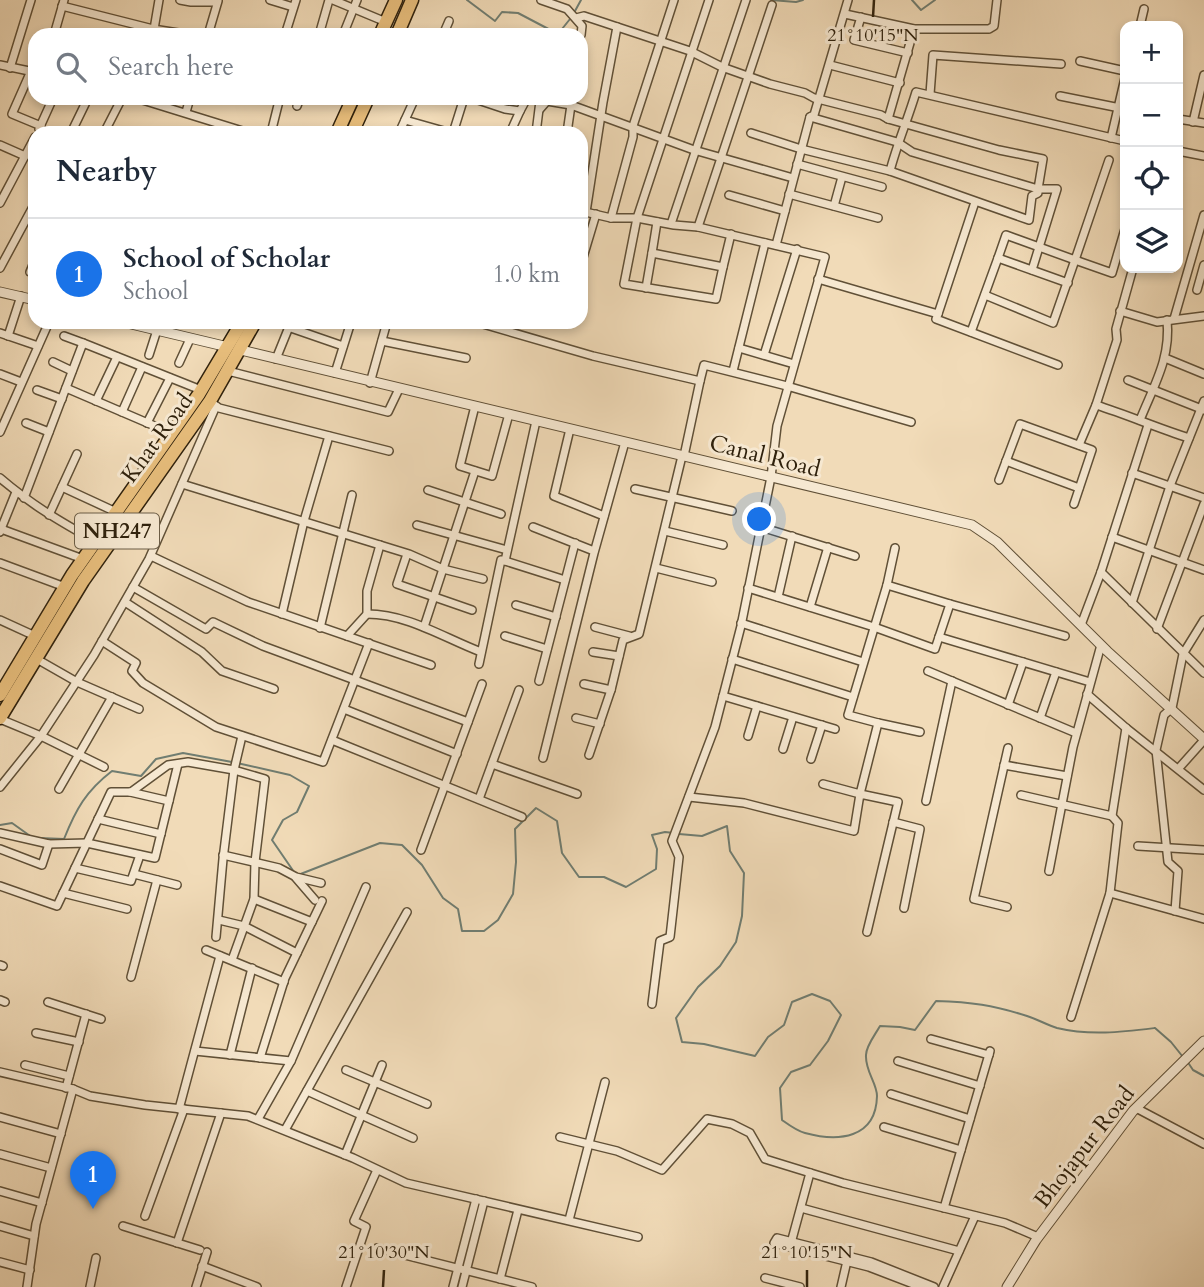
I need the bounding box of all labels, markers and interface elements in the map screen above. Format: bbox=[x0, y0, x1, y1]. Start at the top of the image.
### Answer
map controls bbox=[1120, 21, 1183, 273]
button: + bbox=[1120, 21, 1183, 84]
text: 21°10'15"N bbox=[827, 23, 919, 48]
search box bbox=[28, 28, 588, 105]
icon: search bbox=[52, 48, 90, 86]
text: Search here bbox=[108, 49, 234, 84]
button: − bbox=[1120, 84, 1183, 147]
button: locate bbox=[1120, 147, 1183, 210]
text: Nearby bbox=[56, 151, 157, 192]
button: layers bbox=[1120, 210, 1183, 273]
text: School of Scholar bbox=[123, 241, 330, 276]
text: 1 bbox=[73, 259, 85, 290]
text: 1.0 km bbox=[493, 259, 560, 290]
text: School bbox=[123, 276, 188, 307]
street label: Khat Road bbox=[114, 386, 200, 489]
street label: Canal Road bbox=[706, 427, 824, 485]
your location bbox=[742, 502, 776, 536]
road number: NH247 bbox=[75, 514, 159, 548]
street label: Bhojapur Road bbox=[1027, 1079, 1142, 1214]
pin: 1 bbox=[70, 1151, 116, 1209]
text: 21°10'30"N bbox=[338, 1240, 430, 1265]
text: 21°10'15"N bbox=[761, 1240, 853, 1265]

